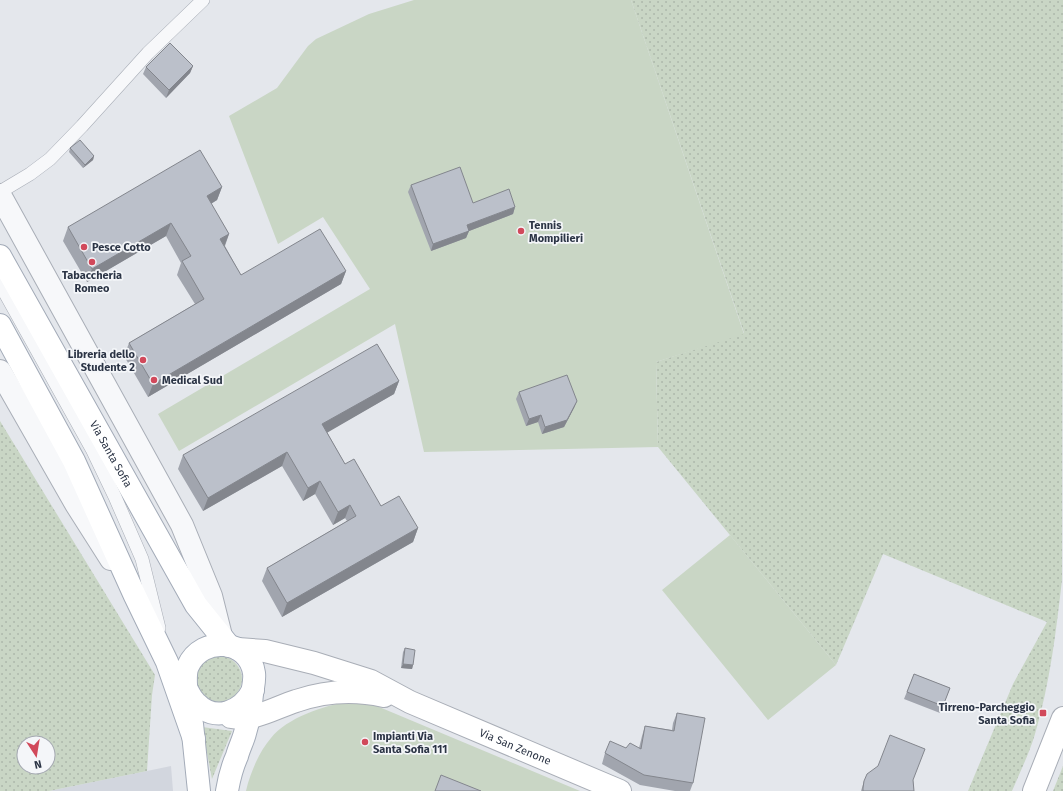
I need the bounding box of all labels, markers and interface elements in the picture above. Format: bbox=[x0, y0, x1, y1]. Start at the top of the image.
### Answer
place label: Tennis Mompilieri bbox=[529, 219, 583, 245]
marker: Tennis Mompilieri bbox=[516, 226, 526, 236]
place label: Pesce Cotto bbox=[92, 241, 151, 254]
marker: Pesce Cotto bbox=[79, 242, 89, 252]
marker: Tabaccheria Romeo bbox=[87, 257, 97, 267]
place label: Tabaccheria Romeo bbox=[62, 269, 122, 295]
place label: Libreria dello Studente 2 bbox=[68, 348, 136, 374]
marker: Libreria dello Studente 2 bbox=[138, 355, 148, 365]
place label: Medical Sud bbox=[162, 374, 223, 387]
marker: Medical Sud bbox=[149, 375, 159, 385]
street label: Via Santa Sofia bbox=[87, 419, 135, 490]
place label: Tirreno-Parcheggio Santa Sofia bbox=[939, 701, 1036, 727]
marker: Tirreno-Parcheggio Santa Sofia bbox=[1038, 708, 1048, 718]
street label: Via San Zenone bbox=[477, 726, 553, 768]
place label: Impianti Via Santa Sofia 111 bbox=[373, 730, 447, 756]
north arrow bbox=[16, 735, 56, 775]
marker: Impianti Via Santa Sofia 111 bbox=[360, 737, 370, 747]
text: N bbox=[33, 757, 43, 771]

